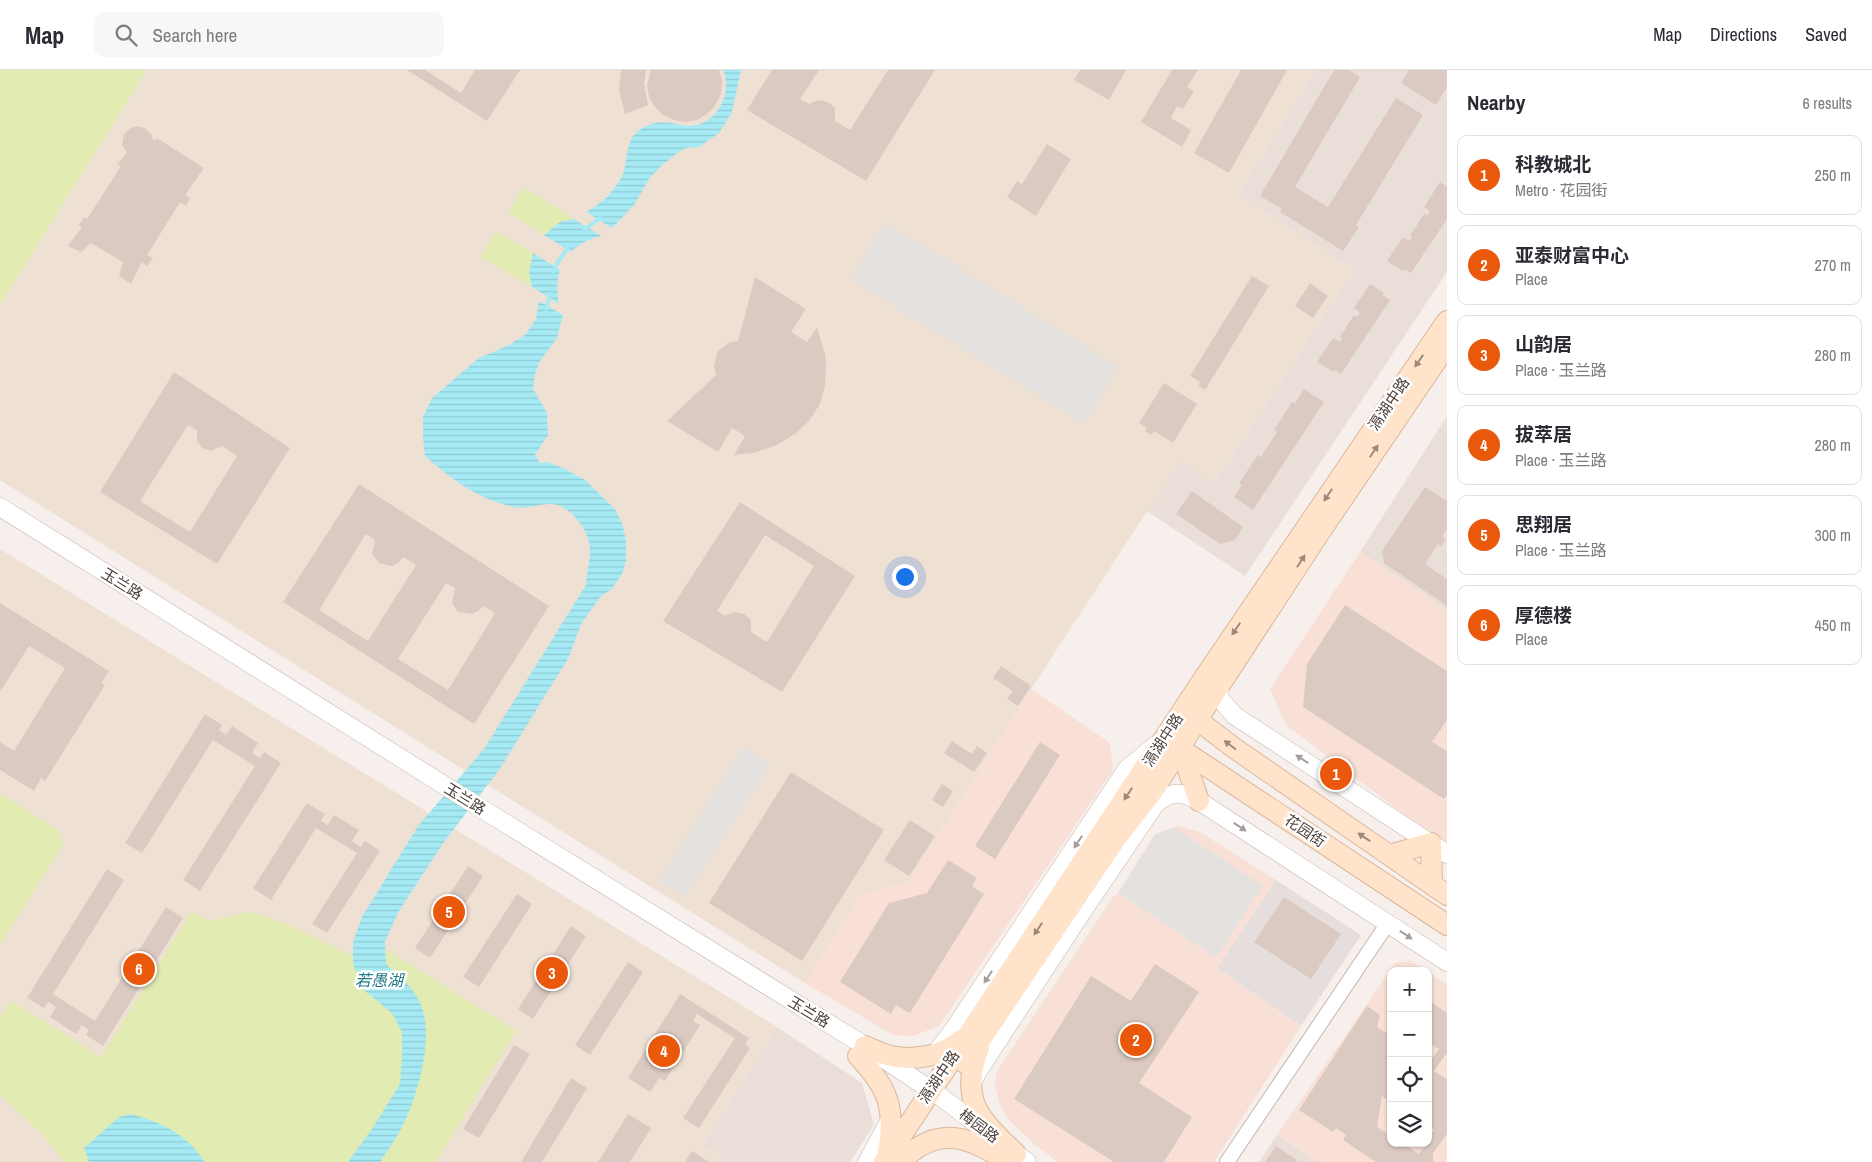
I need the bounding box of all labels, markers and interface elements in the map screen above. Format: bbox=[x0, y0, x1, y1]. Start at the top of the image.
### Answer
search box bbox=[94, 12, 444, 57]
text: Map bbox=[25, 19, 64, 51]
icon: search bbox=[112, 21, 140, 49]
text: Search here bbox=[152, 22, 237, 48]
text: Map bbox=[1653, 22, 1682, 47]
text: Directions bbox=[1710, 22, 1777, 47]
text: Saved bbox=[1805, 22, 1847, 47]
text: Nearby bbox=[1467, 88, 1525, 117]
text: 6 results bbox=[1802, 92, 1852, 114]
text: 科教城北 bbox=[1515, 151, 1591, 177]
text: 1 bbox=[1480, 164, 1488, 186]
text: 250 m bbox=[1815, 164, 1851, 186]
text: Metro · 花园街 bbox=[1515, 179, 1607, 201]
text: 亚泰财富中心 bbox=[1515, 242, 1629, 268]
text: 2 bbox=[1480, 254, 1488, 276]
text: 270 m bbox=[1815, 254, 1851, 276]
text: Place bbox=[1515, 268, 1548, 290]
text: 山韵居 bbox=[1515, 331, 1572, 357]
text: 3 bbox=[1480, 344, 1488, 366]
text: 280 m bbox=[1815, 344, 1851, 366]
one-way arrow bbox=[1414, 354, 1424, 367]
text: Place · 玉兰路 bbox=[1515, 359, 1607, 381]
street label: 滆湖中路 bbox=[1363, 373, 1414, 434]
text: 拔萃居 bbox=[1515, 421, 1572, 447]
text: 4 bbox=[1480, 434, 1488, 456]
text: 280 m bbox=[1815, 434, 1851, 456]
one-way arrow bbox=[1370, 444, 1379, 458]
text: Place · 玉兰路 bbox=[1515, 449, 1607, 471]
one-way arrow bbox=[1323, 488, 1333, 502]
text: 思翔居 bbox=[1515, 511, 1572, 537]
text: 5 bbox=[1480, 524, 1488, 546]
text: 300 m bbox=[1815, 524, 1851, 546]
text: Place · 玉兰路 bbox=[1515, 539, 1607, 561]
one-way arrow bbox=[1297, 554, 1306, 568]
street label: 玉兰路 bbox=[98, 563, 147, 604]
your location bbox=[892, 564, 918, 590]
text: 厚德楼 bbox=[1515, 602, 1572, 628]
text: 6 bbox=[1480, 614, 1488, 636]
text: 450 m bbox=[1815, 614, 1851, 636]
one-way arrow bbox=[1232, 623, 1241, 636]
text: Place bbox=[1515, 628, 1548, 650]
street label: 滆湖中路 bbox=[1137, 709, 1188, 771]
one-way arrow bbox=[1224, 740, 1237, 751]
one-way arrow bbox=[1295, 754, 1309, 764]
pin: 1 bbox=[1320, 755, 1352, 793]
street label: 玉兰路 bbox=[441, 778, 490, 819]
one-way arrow bbox=[1123, 787, 1133, 800]
street label: 花园街 bbox=[1281, 809, 1330, 852]
one-way arrow bbox=[1233, 823, 1247, 832]
one-way arrow bbox=[1357, 833, 1370, 842]
one-way arrow bbox=[1073, 835, 1083, 849]
pin: 5 bbox=[433, 893, 465, 931]
one-way arrow bbox=[1034, 923, 1043, 936]
one-way arrow bbox=[1399, 930, 1412, 940]
pin: 6 bbox=[123, 950, 155, 988]
pin: 3 bbox=[536, 954, 568, 992]
map controls bbox=[1387, 967, 1432, 1147]
button: + bbox=[1387, 967, 1432, 1012]
water label: 若愚湖 bbox=[355, 969, 406, 991]
one-way arrow bbox=[983, 971, 993, 984]
street label: 玉兰路 bbox=[785, 991, 834, 1032]
button: − bbox=[1387, 1012, 1432, 1057]
pin: 2 bbox=[1120, 1021, 1152, 1059]
pin: 4 bbox=[648, 1032, 680, 1070]
street label: 滆湖中路 bbox=[913, 1046, 964, 1107]
button: locate bbox=[1387, 1057, 1432, 1102]
button: layers bbox=[1387, 1102, 1432, 1147]
street label: 梅园路 bbox=[955, 1104, 1004, 1148]

